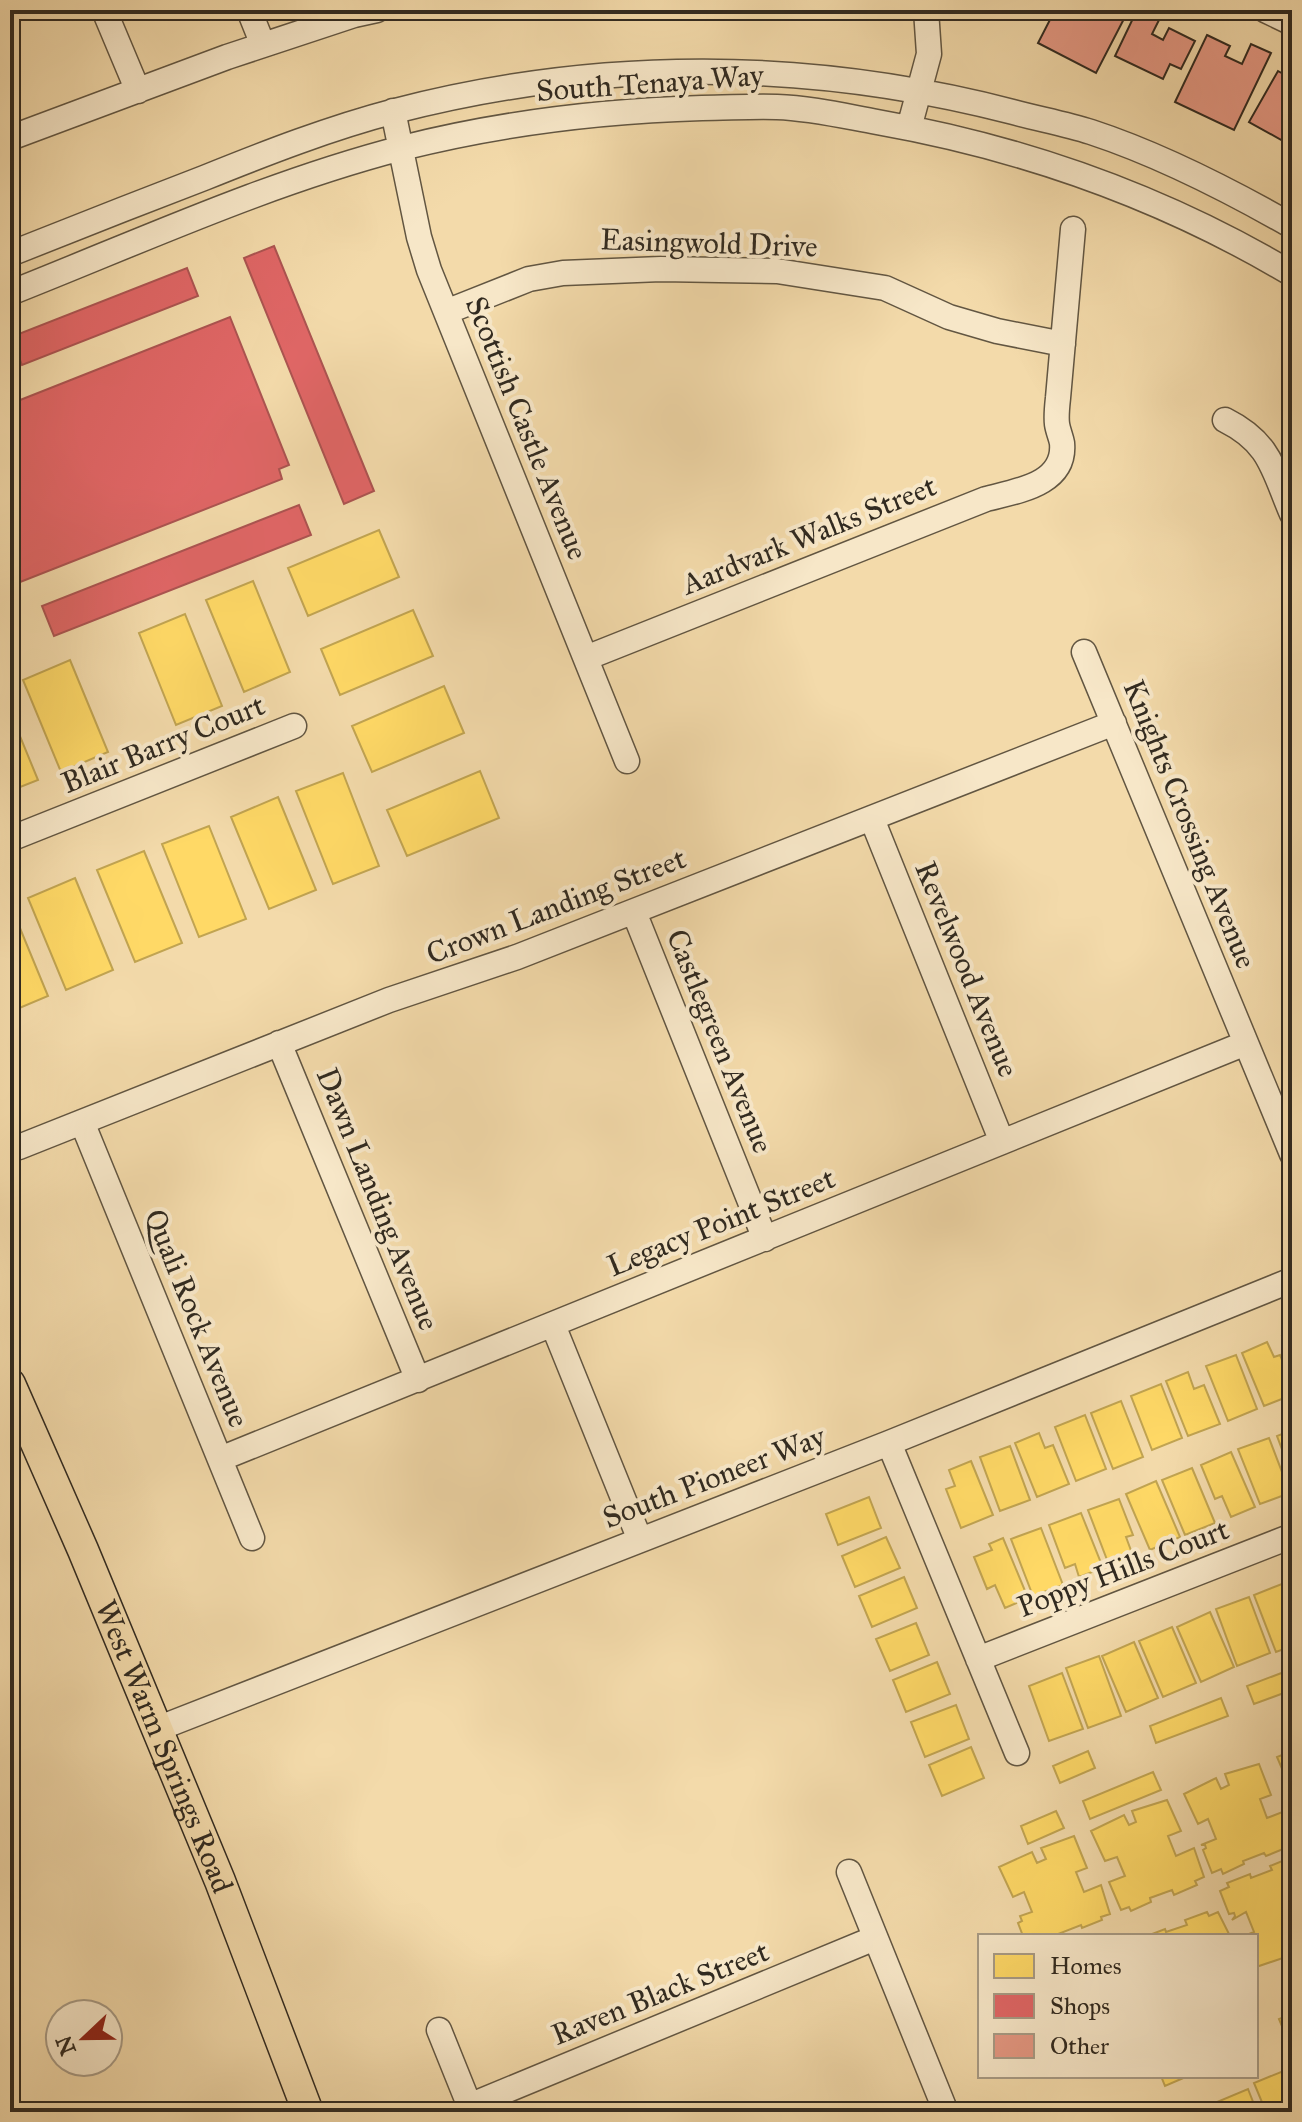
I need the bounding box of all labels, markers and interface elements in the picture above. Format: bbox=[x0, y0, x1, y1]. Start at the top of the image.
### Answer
street label: South Tenaya Way bbox=[535, 57, 766, 109]
street label: Easingwold Drive bbox=[600, 221, 818, 265]
street label: Scottish Castle Avenue bbox=[458, 291, 596, 565]
street label: Aardvark Walks Street bbox=[675, 467, 942, 603]
street label: Knights Crossing Avenue bbox=[1116, 674, 1264, 974]
street label: Blair Barry Court bbox=[56, 687, 270, 801]
street label: Crown Landing Street bbox=[421, 840, 691, 972]
street label: Revelwood Avenue bbox=[907, 856, 1027, 1082]
street label: Castlegreen Avenue bbox=[659, 924, 781, 1158]
street label: Dawn Landing Avenue bbox=[309, 1063, 447, 1335]
street label: Legacy Point Street bbox=[602, 1160, 840, 1284]
street label: Quali Rock Avenue bbox=[137, 1204, 257, 1432]
street label: South Pioneer Way bbox=[598, 1418, 831, 1536]
street label: Poppy Hills Court bbox=[1012, 1511, 1234, 1625]
street label: West Warm Springs Road bbox=[88, 1595, 241, 1898]
street label: Raven Black Street bbox=[546, 1933, 774, 2053]
legend bbox=[978, 1934, 1258, 2078]
text: Homes bbox=[1050, 1951, 1122, 1981]
text: Shops bbox=[1050, 1991, 1110, 2021]
north arrow bbox=[44, 1998, 124, 2078]
text: N bbox=[50, 2031, 82, 2059]
text: Other bbox=[1050, 2031, 1109, 2061]

